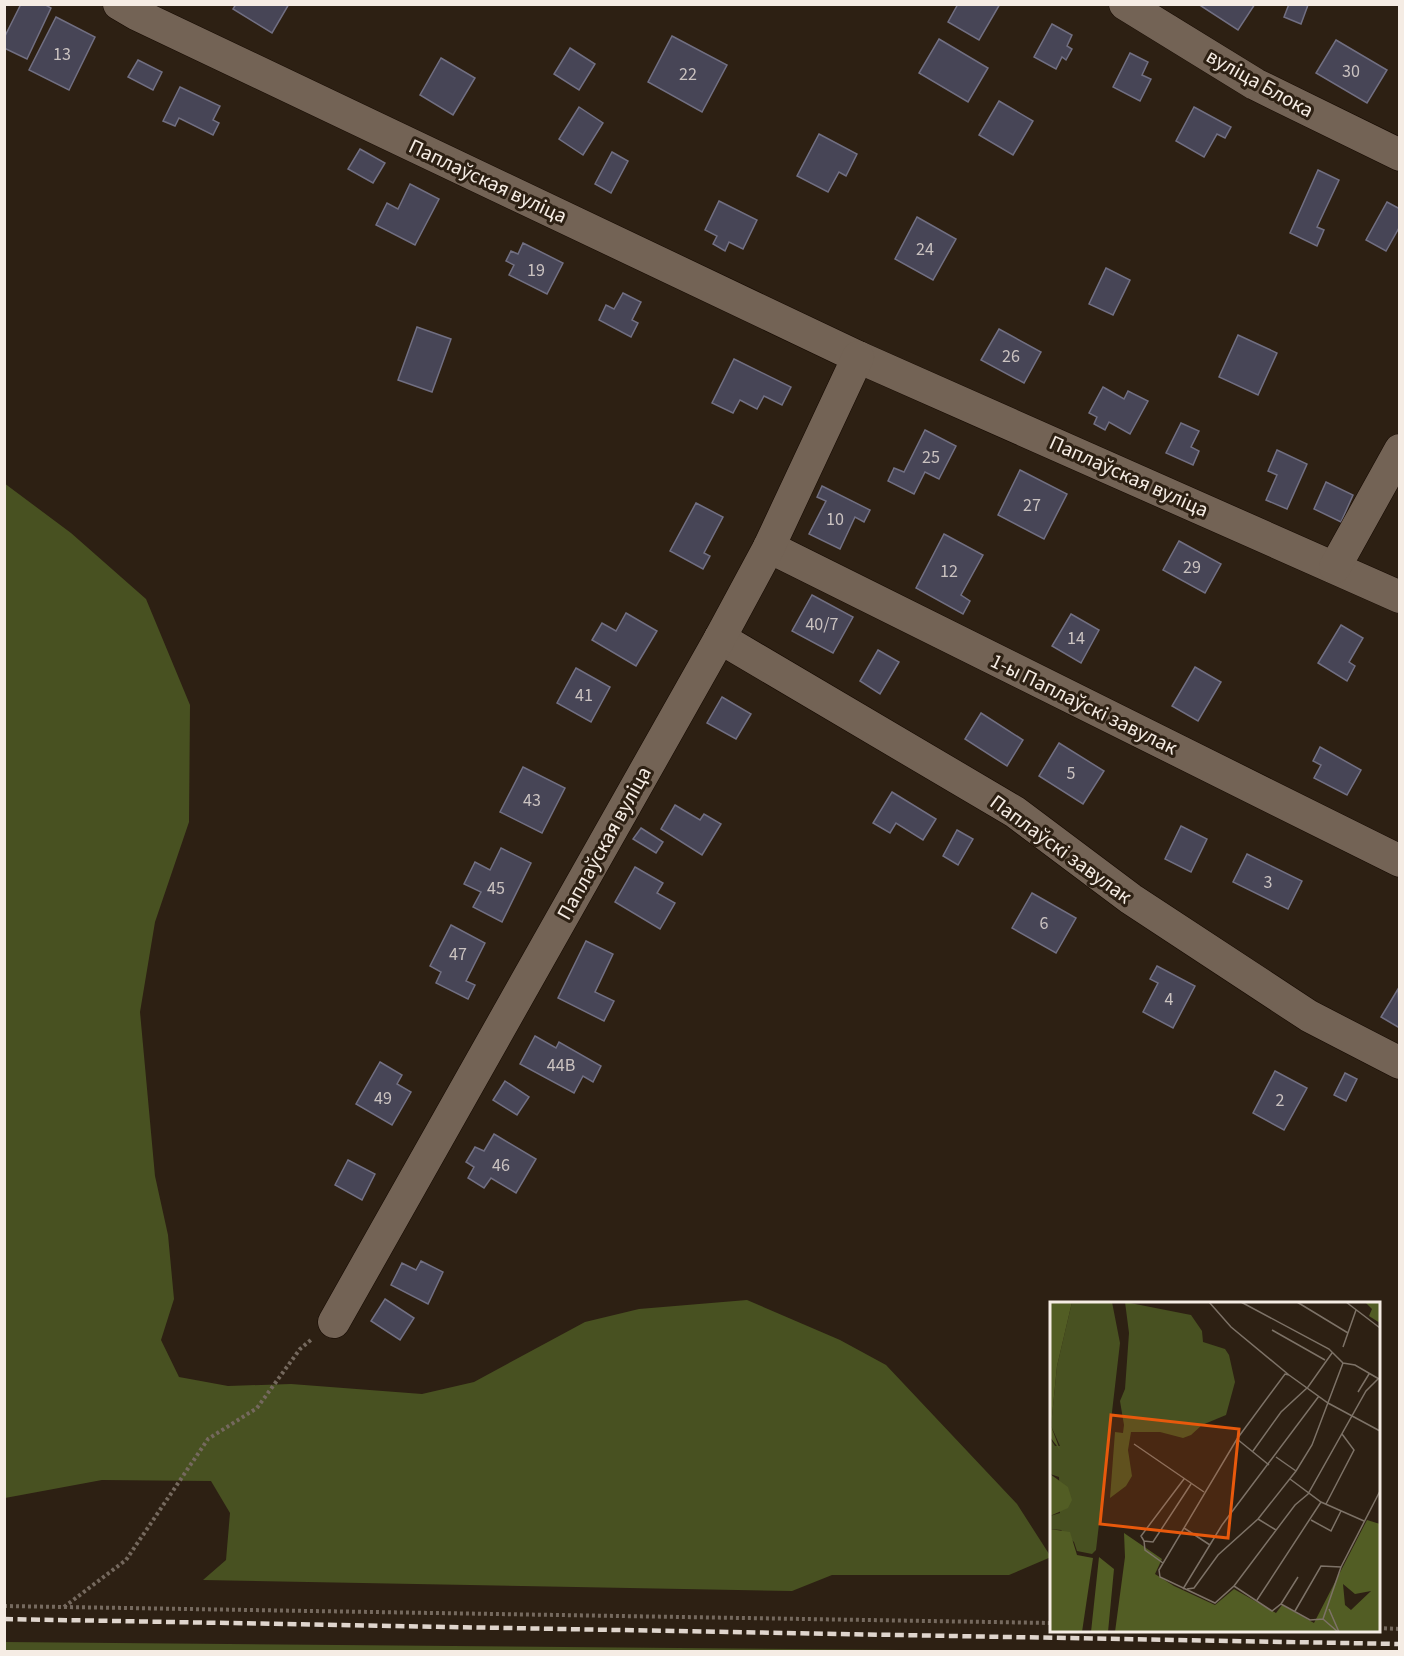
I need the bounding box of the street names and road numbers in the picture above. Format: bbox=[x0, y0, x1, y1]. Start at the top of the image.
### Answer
street label: вуліца Блока bbox=[1201, 41, 1319, 125]
street label: Паплаўская вуліца bbox=[404, 131, 572, 231]
street label: Паплаўская вуліца bbox=[1045, 427, 1213, 525]
street label: 1-ы Паплаўскі завулак bbox=[986, 646, 1183, 763]
street label: Паплаўская вуліца bbox=[549, 761, 659, 925]
street label: Паплаўскі завулак bbox=[984, 787, 1139, 911]

